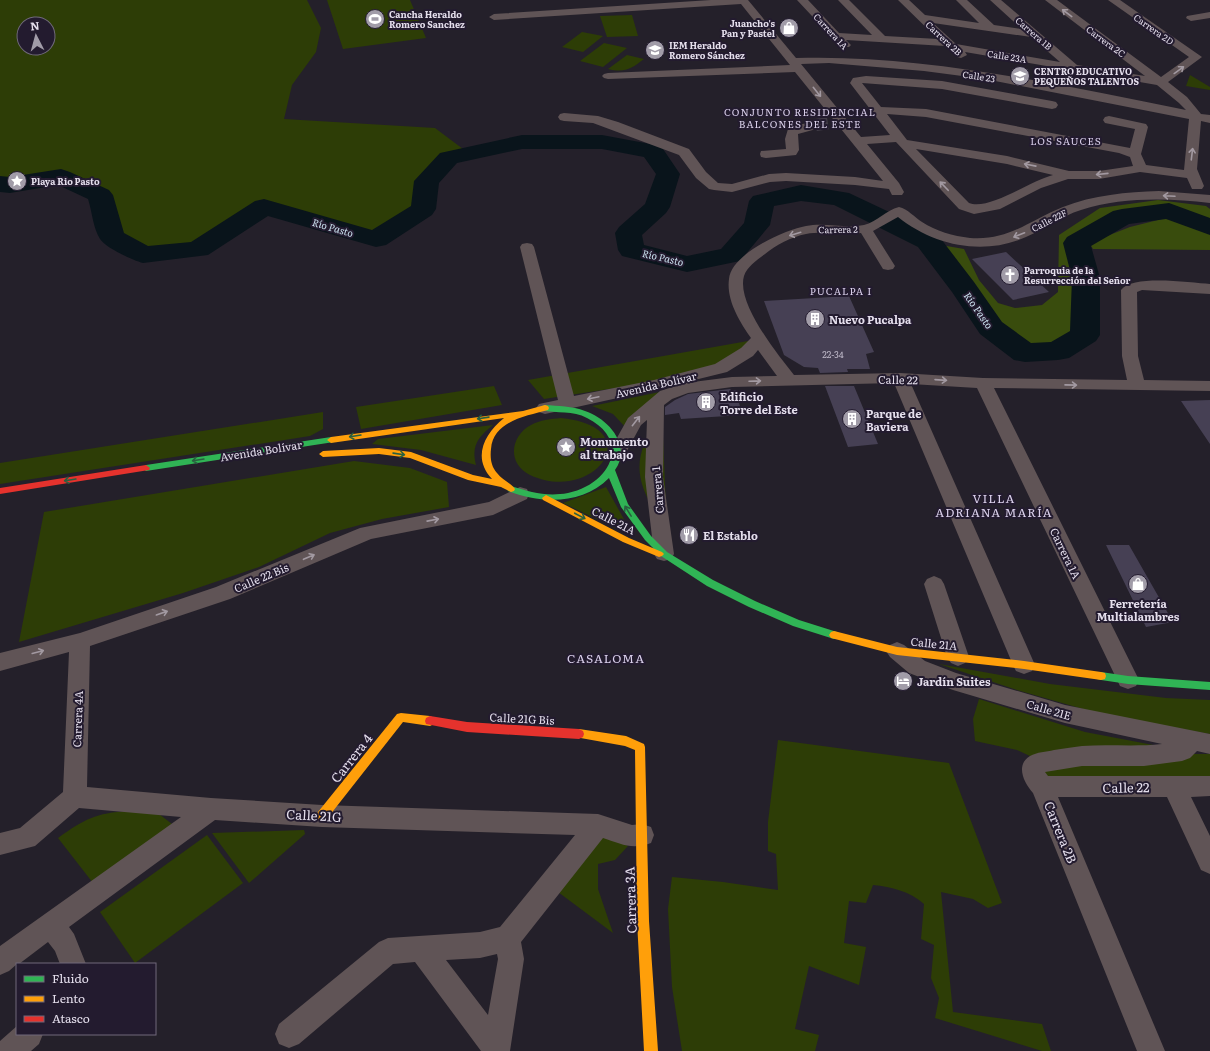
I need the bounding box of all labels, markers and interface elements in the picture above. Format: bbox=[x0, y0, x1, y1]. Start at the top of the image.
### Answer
place label: Cancha Heraldo Romero Sanchez bbox=[389, 7, 465, 31]
sports icon: Cancha Heraldo Romero Sanchez bbox=[364, 8, 386, 30]
one-way arrow bbox=[1062, 9, 1073, 17]
street label: Carrera 1A bbox=[810, 10, 852, 53]
street label: Carrera 2D bbox=[1131, 10, 1177, 48]
street label: Carrera 1B bbox=[1013, 13, 1055, 53]
north arrow bbox=[16, 16, 56, 56]
place label: Juancho's Pan y Pastel bbox=[721, 16, 776, 40]
text: N bbox=[29, 17, 40, 33]
shop icon: Juancho's Pan y Pastel bbox=[778, 17, 800, 39]
street label: Carrera 2B bbox=[923, 17, 965, 59]
street label: Carrera 2C bbox=[1083, 22, 1129, 60]
place label: IEM Heraldo Romero Sánchez bbox=[669, 38, 745, 62]
school or university icon: IEM Heraldo Romero Sánchez bbox=[644, 39, 666, 61]
street label: Calle 23A bbox=[986, 46, 1028, 66]
place label: CENTRO EDUCATIVO PEQUEÑOS TALENTOS bbox=[1034, 64, 1139, 88]
school or university icon: CENTRO EDUCATIVO PEQUEÑOS TALENTOS bbox=[1009, 65, 1031, 87]
one-way arrow bbox=[1173, 66, 1184, 74]
street label: Calle 23 bbox=[962, 67, 996, 86]
one-way arrow bbox=[812, 86, 821, 97]
district label: CONJUNTO RESIDENCIAL BALCONES DEL ESTE bbox=[724, 104, 876, 131]
district label: LOS SAUCES bbox=[1030, 133, 1102, 148]
one-way arrow bbox=[1188, 148, 1196, 161]
one-way arrow bbox=[1024, 161, 1037, 169]
place icon: Playa Rio Pasto bbox=[6, 170, 28, 192]
one-way arrow bbox=[1096, 171, 1109, 178]
place label: Playa Rio Pasto bbox=[31, 174, 100, 188]
one-way arrow bbox=[939, 181, 949, 191]
one-way arrow bbox=[1163, 193, 1176, 200]
street label: Calle 22F bbox=[1029, 205, 1070, 235]
water label: Río Pasto bbox=[311, 214, 355, 240]
street label: Carrera 2 bbox=[818, 222, 858, 236]
one-way arrow bbox=[789, 230, 801, 238]
one-way arrow bbox=[1013, 231, 1025, 239]
water label: Río Pasto bbox=[641, 245, 685, 269]
place label: Parroquia de la Resurrección del Señor bbox=[1024, 263, 1131, 287]
church icon: Parroquia de la Resurrección del Señor bbox=[999, 264, 1021, 286]
district label: PUCALPA I bbox=[810, 283, 872, 298]
water label: Río Pasto bbox=[961, 289, 997, 331]
building icon: Nuevo Pucalpa bbox=[804, 308, 826, 330]
place label: Nuevo Pucalpa bbox=[829, 311, 912, 327]
house number: 22-34 bbox=[822, 347, 844, 361]
street label: Avenida Bolívar bbox=[614, 367, 699, 401]
street label: Calle 22 bbox=[878, 371, 918, 387]
one-way arrow bbox=[748, 377, 761, 385]
one-way arrow bbox=[934, 377, 947, 384]
one-way arrow bbox=[1064, 381, 1077, 388]
place label: Edificio Torre del Este bbox=[720, 388, 798, 417]
building icon: Edificio Torre del Este bbox=[695, 391, 717, 413]
one-way arrow bbox=[587, 394, 600, 402]
place label: Parque de Baviera bbox=[866, 405, 921, 434]
building icon: Parque de Baviera bbox=[841, 408, 863, 430]
one-way arrow bbox=[477, 414, 490, 422]
one-way arrow bbox=[632, 415, 641, 426]
one-way arrow bbox=[348, 432, 361, 440]
place label: Monumento al trabajo bbox=[580, 433, 648, 462]
street label: Avenida Bolívar bbox=[219, 436, 304, 464]
place icon: Monumento al trabajo bbox=[555, 436, 577, 458]
one-way arrow bbox=[392, 450, 405, 458]
one-way arrow bbox=[192, 456, 205, 464]
street label: Carrera 1 bbox=[647, 465, 667, 514]
one-way arrow bbox=[64, 476, 77, 484]
district label: VILLA ADRIANA MARÍA bbox=[935, 489, 1053, 521]
street label: Calle 21A bbox=[590, 502, 638, 538]
one-way arrow bbox=[624, 506, 632, 517]
one-way arrow bbox=[574, 513, 586, 520]
one-way arrow bbox=[426, 515, 439, 523]
restaurant icon: El Establo bbox=[678, 524, 700, 546]
street label: Carrera 1A bbox=[1047, 525, 1085, 581]
place label: El Establo bbox=[703, 527, 758, 543]
one-way arrow bbox=[303, 553, 315, 560]
street label: Calle 22 Bis bbox=[231, 558, 291, 596]
shop icon: Ferretería Multialambres bbox=[1127, 573, 1149, 595]
place label: Ferretería Multialambres bbox=[1097, 595, 1180, 624]
one-way arrow bbox=[155, 609, 167, 617]
street label: Calle 21A bbox=[910, 633, 958, 653]
one-way arrow bbox=[31, 648, 44, 655]
district label: CASALOMA bbox=[567, 649, 645, 667]
hotel icon: Jardín Suites bbox=[892, 670, 914, 692]
place label: Jardín Suites bbox=[917, 673, 991, 689]
street label: Carrera 4A bbox=[68, 690, 86, 748]
street label: Calle 21E bbox=[1025, 695, 1073, 723]
street label: Calle 21G Bis bbox=[489, 708, 555, 728]
street label: Carrera 4 bbox=[326, 729, 376, 787]
street label: Calle 22 bbox=[1102, 777, 1150, 797]
street label: Carrera 2B bbox=[1040, 798, 1082, 866]
street label: Calle 21G bbox=[286, 804, 342, 826]
street label: Carrera 3A bbox=[619, 866, 641, 934]
legend bbox=[16, 963, 156, 1035]
text: Fluido bbox=[52, 969, 89, 987]
text: Lento bbox=[52, 989, 85, 1007]
text: Atasco bbox=[52, 1009, 90, 1027]

